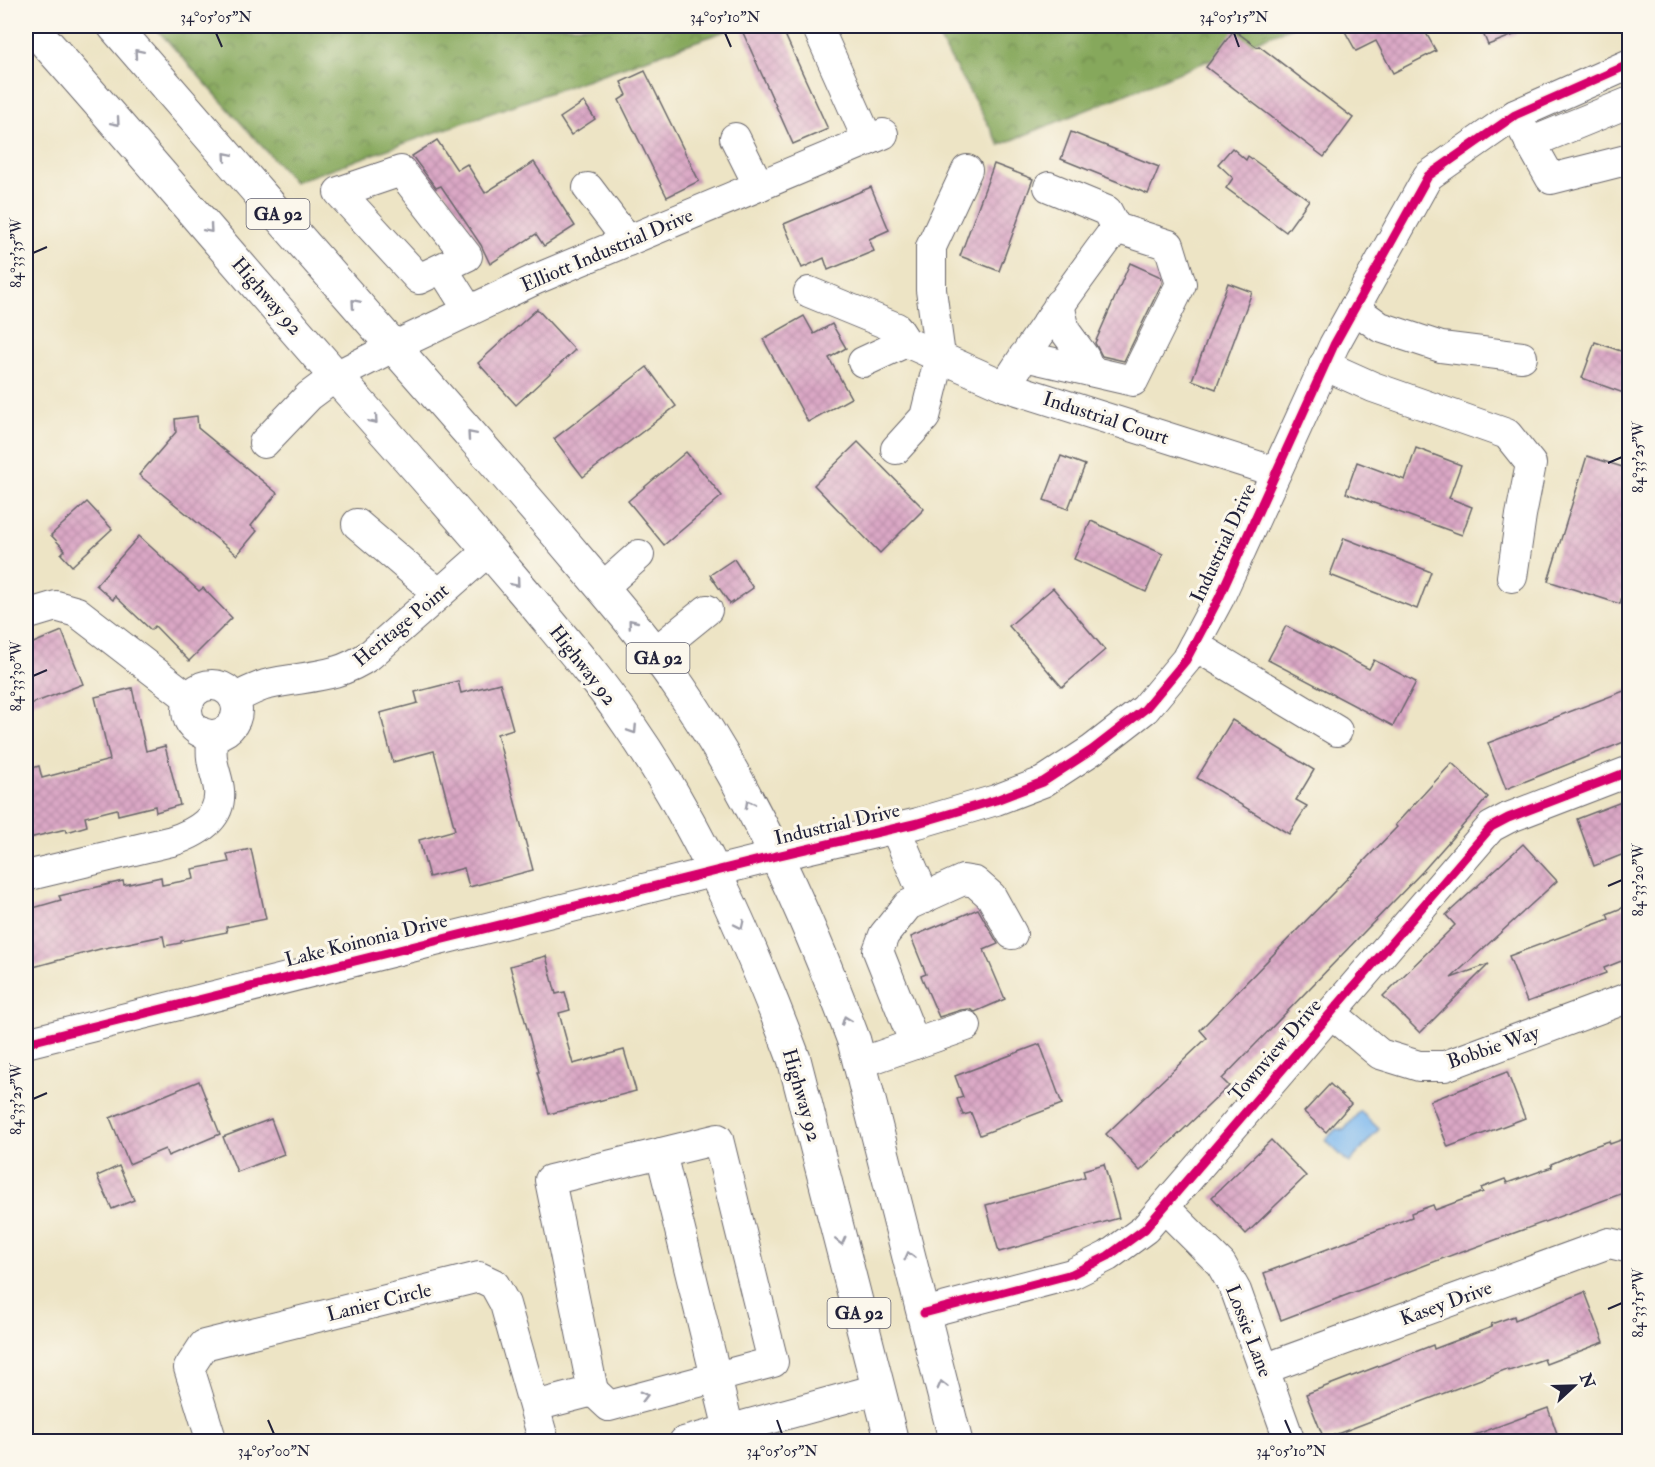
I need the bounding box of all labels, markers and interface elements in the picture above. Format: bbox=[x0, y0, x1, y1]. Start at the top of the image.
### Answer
text: 34°05'05"N bbox=[180, 8, 252, 27]
text: 34°05'10"N bbox=[690, 8, 761, 27]
text: 34°05'15"N bbox=[1199, 8, 1269, 27]
one-way arrow bbox=[135, 49, 146, 60]
one-way arrow bbox=[108, 115, 119, 126]
one-way arrow bbox=[223, 152, 234, 162]
road number: GA 92 bbox=[246, 199, 310, 229]
street label: Elliott Industrial Drive bbox=[517, 202, 697, 298]
text: 84°33'35"W bbox=[7, 217, 26, 288]
one-way arrow bbox=[202, 222, 213, 233]
street label: Highway 92 bbox=[226, 252, 308, 340]
one-way arrow bbox=[351, 299, 362, 310]
street label: Industrial Court bbox=[1040, 386, 1173, 450]
one-way arrow bbox=[367, 413, 378, 424]
text: 84°33'25"W bbox=[1629, 420, 1648, 493]
one-way arrow bbox=[467, 431, 478, 442]
street label: Industrial Drive bbox=[1185, 480, 1261, 606]
one-way arrow bbox=[509, 576, 520, 587]
street label: Heritage Point bbox=[348, 577, 454, 672]
one-way arrow bbox=[628, 619, 639, 630]
street label: Highway 92 bbox=[544, 620, 622, 710]
text: 84°33'30"W bbox=[7, 640, 26, 712]
road number: GA 92 bbox=[626, 643, 690, 673]
one-way arrow bbox=[625, 724, 637, 734]
street label: Industrial Drive bbox=[772, 797, 902, 851]
one-way arrow bbox=[745, 800, 756, 810]
text: 84°33'20"W bbox=[1629, 843, 1648, 916]
street label: Lake Koinonia Drive bbox=[282, 908, 450, 972]
one-way arrow bbox=[732, 919, 744, 930]
street label: Townview Drive bbox=[1223, 993, 1327, 1107]
one-way arrow bbox=[841, 1015, 853, 1026]
street label: Bobbie Way bbox=[1444, 1019, 1543, 1074]
street label: Highway 92 bbox=[777, 1046, 827, 1144]
text: 84°33'25"W bbox=[7, 1062, 26, 1135]
one-way arrow bbox=[833, 1235, 846, 1245]
one-way arrow bbox=[904, 1252, 917, 1262]
text: 84°33'15"W bbox=[1629, 1268, 1648, 1338]
street label: Kasey Drive bbox=[1397, 1275, 1495, 1331]
street label: Lanier Circle bbox=[324, 1277, 434, 1327]
street label: Lossie Lane bbox=[1220, 1281, 1278, 1381]
road number: GA 92 bbox=[828, 1298, 890, 1328]
north arrow bbox=[1544, 1356, 1604, 1416]
text: N bbox=[1575, 1369, 1599, 1392]
one-way arrow bbox=[936, 1380, 949, 1390]
one-way arrow bbox=[639, 1391, 649, 1403]
text: 34°05'00"N bbox=[238, 1442, 311, 1461]
text: 34°05'05"N bbox=[746, 1442, 818, 1461]
text: 34°05'10"N bbox=[1256, 1442, 1327, 1461]

